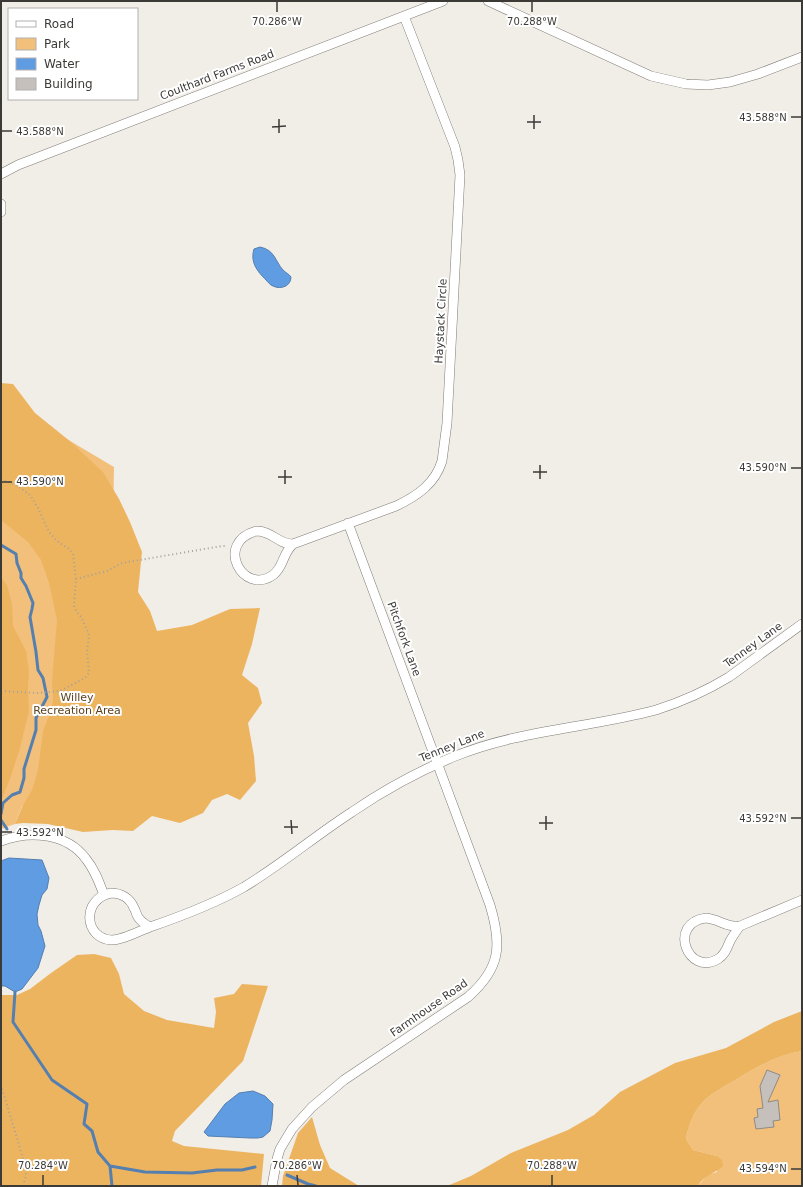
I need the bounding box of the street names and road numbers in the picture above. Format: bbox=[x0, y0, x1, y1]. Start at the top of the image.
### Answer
street label: Coulthard Farms Road bbox=[158, 47, 276, 103]
street label: Haystack Circle bbox=[432, 278, 450, 364]
street label: Pitchfork Lane bbox=[384, 600, 424, 678]
street label: Tenney Lane bbox=[720, 619, 785, 671]
street label: Tenney Lane bbox=[417, 727, 487, 765]
street label: Farmhouse Road bbox=[388, 976, 470, 1040]

